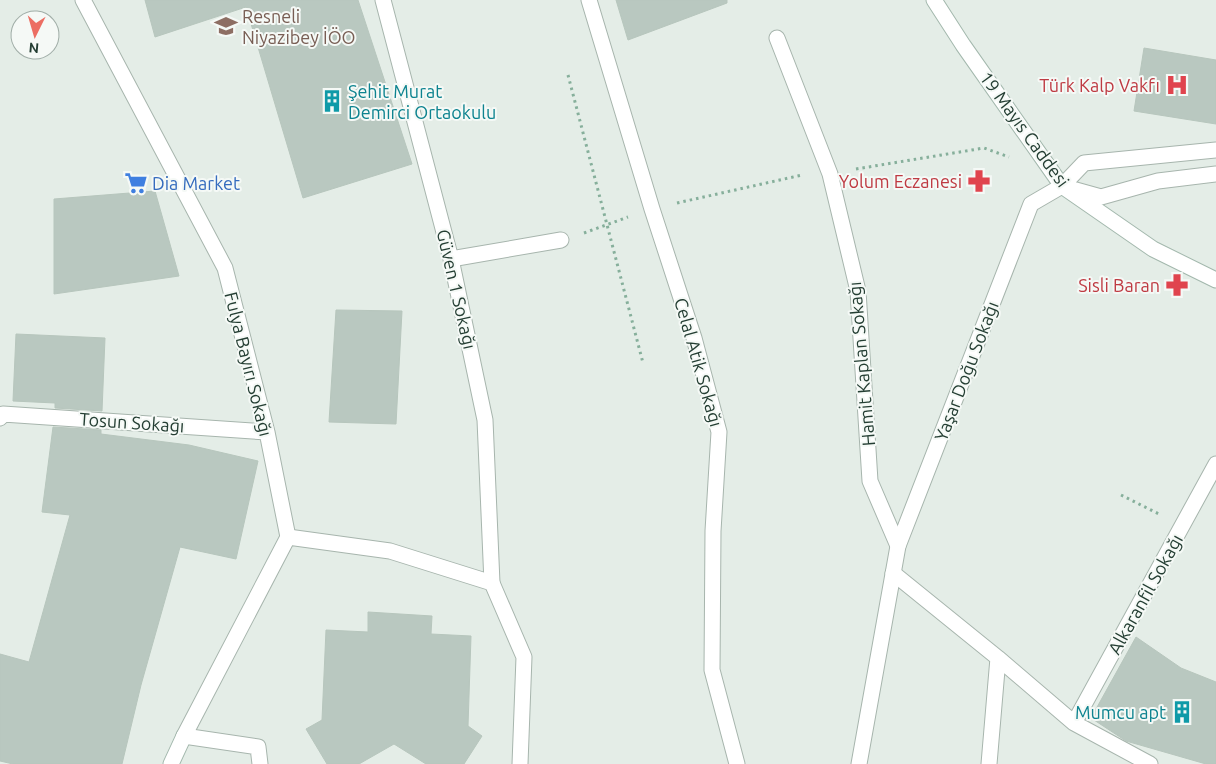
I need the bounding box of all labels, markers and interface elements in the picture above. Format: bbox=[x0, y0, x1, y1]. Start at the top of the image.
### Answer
place label: Resneli Niyazibey İÖO bbox=[242, 6, 356, 47]
north arrow bbox=[10, 10, 60, 60]
school or university icon: Resneli Niyazibey İÖO bbox=[213, 13, 239, 39]
text: N bbox=[28, 40, 40, 56]
street label: 19 Mayıs Caddesi bbox=[976, 67, 1074, 191]
hospital icon: Türk Kalp Vakfı bbox=[1164, 72, 1190, 98]
place label: Türk Kalp Vakfı bbox=[1039, 75, 1160, 95]
place label: Şehit Murat Demirci Ortaokulu bbox=[348, 81, 496, 122]
building icon: Şehit Murat Demirci Ortaokulu bbox=[319, 88, 345, 114]
pharmacy icon: Yolum Eczanesi bbox=[966, 168, 992, 194]
supermarket icon: Dia Market bbox=[123, 170, 149, 196]
place label: Yolum Eczanesi bbox=[839, 171, 962, 191]
place label: Dia Market bbox=[152, 173, 240, 193]
street label: Güven 1 Sokağı bbox=[433, 227, 481, 351]
pharmacy icon: Sisli Baran bbox=[1164, 272, 1190, 298]
place label: Sisli Baran bbox=[1078, 275, 1160, 295]
street label: Hamit Kaplan Sokağı bbox=[844, 281, 878, 447]
street label: Fulya Bayırı Sokağı bbox=[221, 290, 277, 438]
street label: Celal Atik Sokağı bbox=[671, 295, 727, 429]
street label: Yaşar Doğu Sokağı bbox=[930, 298, 1002, 444]
street label: Tosun Sokağı bbox=[79, 408, 185, 436]
street label: Alkaranfil Sokağı bbox=[1104, 530, 1186, 658]
building icon: Mumcu apt bbox=[1169, 699, 1195, 725]
place label: Mumcu apt bbox=[1075, 702, 1166, 722]

